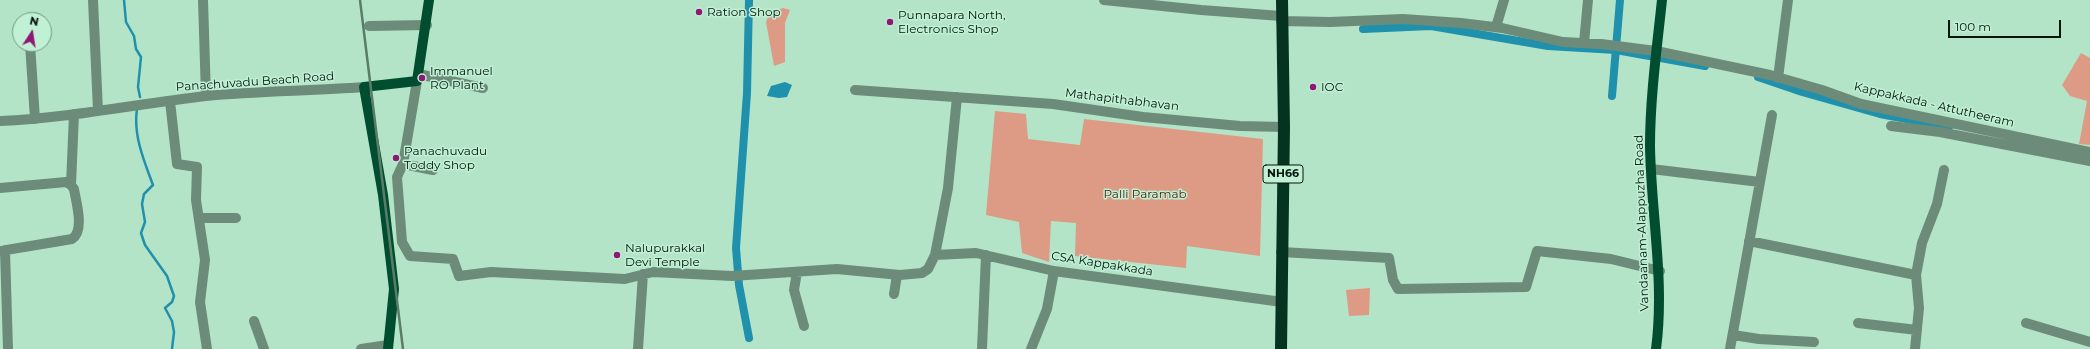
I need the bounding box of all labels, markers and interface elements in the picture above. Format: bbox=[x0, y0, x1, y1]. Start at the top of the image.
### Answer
place label: Ration Shop bbox=[707, 5, 781, 19]
marker: Ration Shop bbox=[694, 7, 704, 17]
place label: Punnapara North, Electronics Shop bbox=[898, 8, 1006, 36]
north arrow bbox=[12, 12, 52, 52]
scale bar bbox=[1950, 12, 2063, 38]
text: N bbox=[28, 13, 40, 29]
marker: Punnapara North, Electronics Shop bbox=[885, 17, 895, 27]
text: 100 m bbox=[1955, 19, 1991, 34]
place label: Immanuel RO Plant bbox=[430, 64, 493, 92]
street label: Panachuvadu Beach Road bbox=[175, 69, 335, 95]
marker: Immanuel RO Plant bbox=[417, 73, 427, 83]
place label: IOC bbox=[1321, 80, 1343, 94]
street label: Kappakkada - Attutheeram bbox=[1853, 80, 2015, 130]
marker: IOC bbox=[1308, 82, 1318, 92]
street label: Mathapithabhavan bbox=[1064, 86, 1180, 114]
street label: Vandaanam-Alappuzha Road bbox=[1632, 134, 1652, 312]
place label: Panachuvadu Toddy Shop bbox=[404, 144, 487, 172]
marker: Panachuvadu Toddy Shop bbox=[391, 153, 401, 163]
road number: NH66 bbox=[1263, 165, 1303, 183]
park label: Palli Paramab bbox=[1103, 187, 1187, 201]
place label: Nalupurakkal Devi Temple bbox=[625, 241, 705, 269]
street label: CSA Kappakkada bbox=[1050, 249, 1154, 279]
marker: Nalupurakkal Devi Temple bbox=[612, 250, 622, 260]

